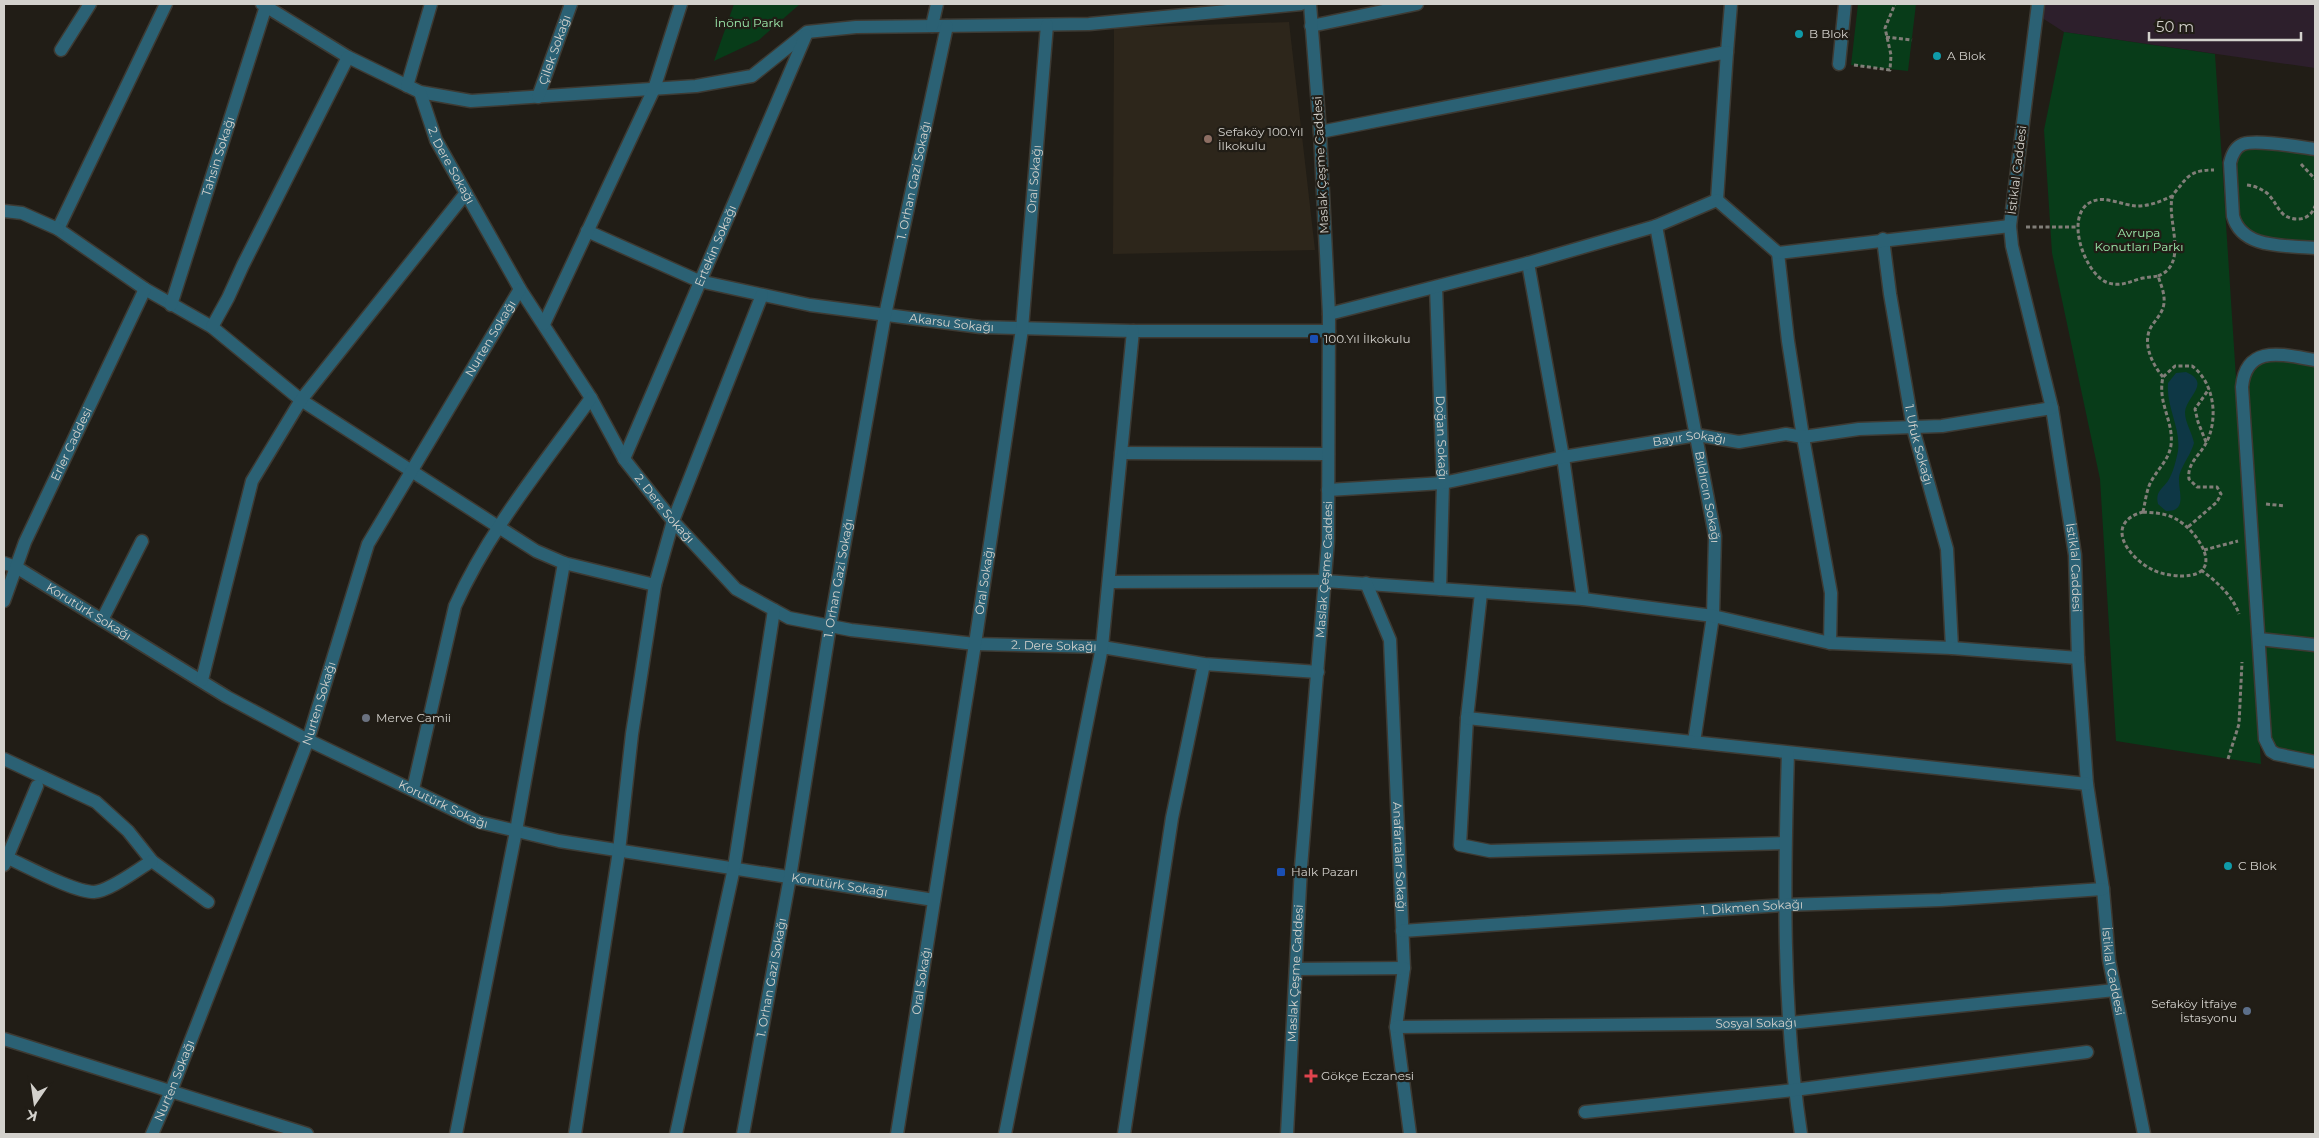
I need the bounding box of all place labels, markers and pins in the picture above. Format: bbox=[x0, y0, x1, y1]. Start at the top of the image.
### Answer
place label: B Blok bbox=[1809, 26, 1849, 41]
marker: B Blok bbox=[1793, 28, 1805, 40]
place label: A Blok bbox=[1947, 48, 1987, 63]
marker: A Blok bbox=[1931, 50, 1943, 62]
place label: Sefaköy 100.Yıl İlkokulu bbox=[1218, 124, 1303, 153]
marker: Sefaköy 100.Yıl İlkokulu bbox=[1202, 133, 1214, 145]
place label: 100.Yıl İlkokulu bbox=[1324, 331, 1411, 346]
marker: 100.Yıl İlkokulu bbox=[1308, 333, 1320, 345]
place label: Merve Camii bbox=[376, 710, 451, 725]
marker: Merve Camii bbox=[360, 712, 372, 724]
place label: C Blok bbox=[2238, 858, 2277, 873]
marker: C Blok bbox=[2222, 860, 2234, 872]
place label: Halk Pazarı bbox=[1291, 864, 1358, 879]
marker: Halk Pazarı bbox=[1275, 866, 1287, 878]
place label: Sefaköy İtfaiye İstasyonu bbox=[2151, 996, 2237, 1025]
marker: Sefaköy İtfaiye İstasyonu bbox=[2241, 1005, 2253, 1017]
place label: Gökçe Eczanesi bbox=[1321, 1068, 1414, 1083]
marker: Gökçe Eczanesi bbox=[1305, 1070, 1317, 1082]

